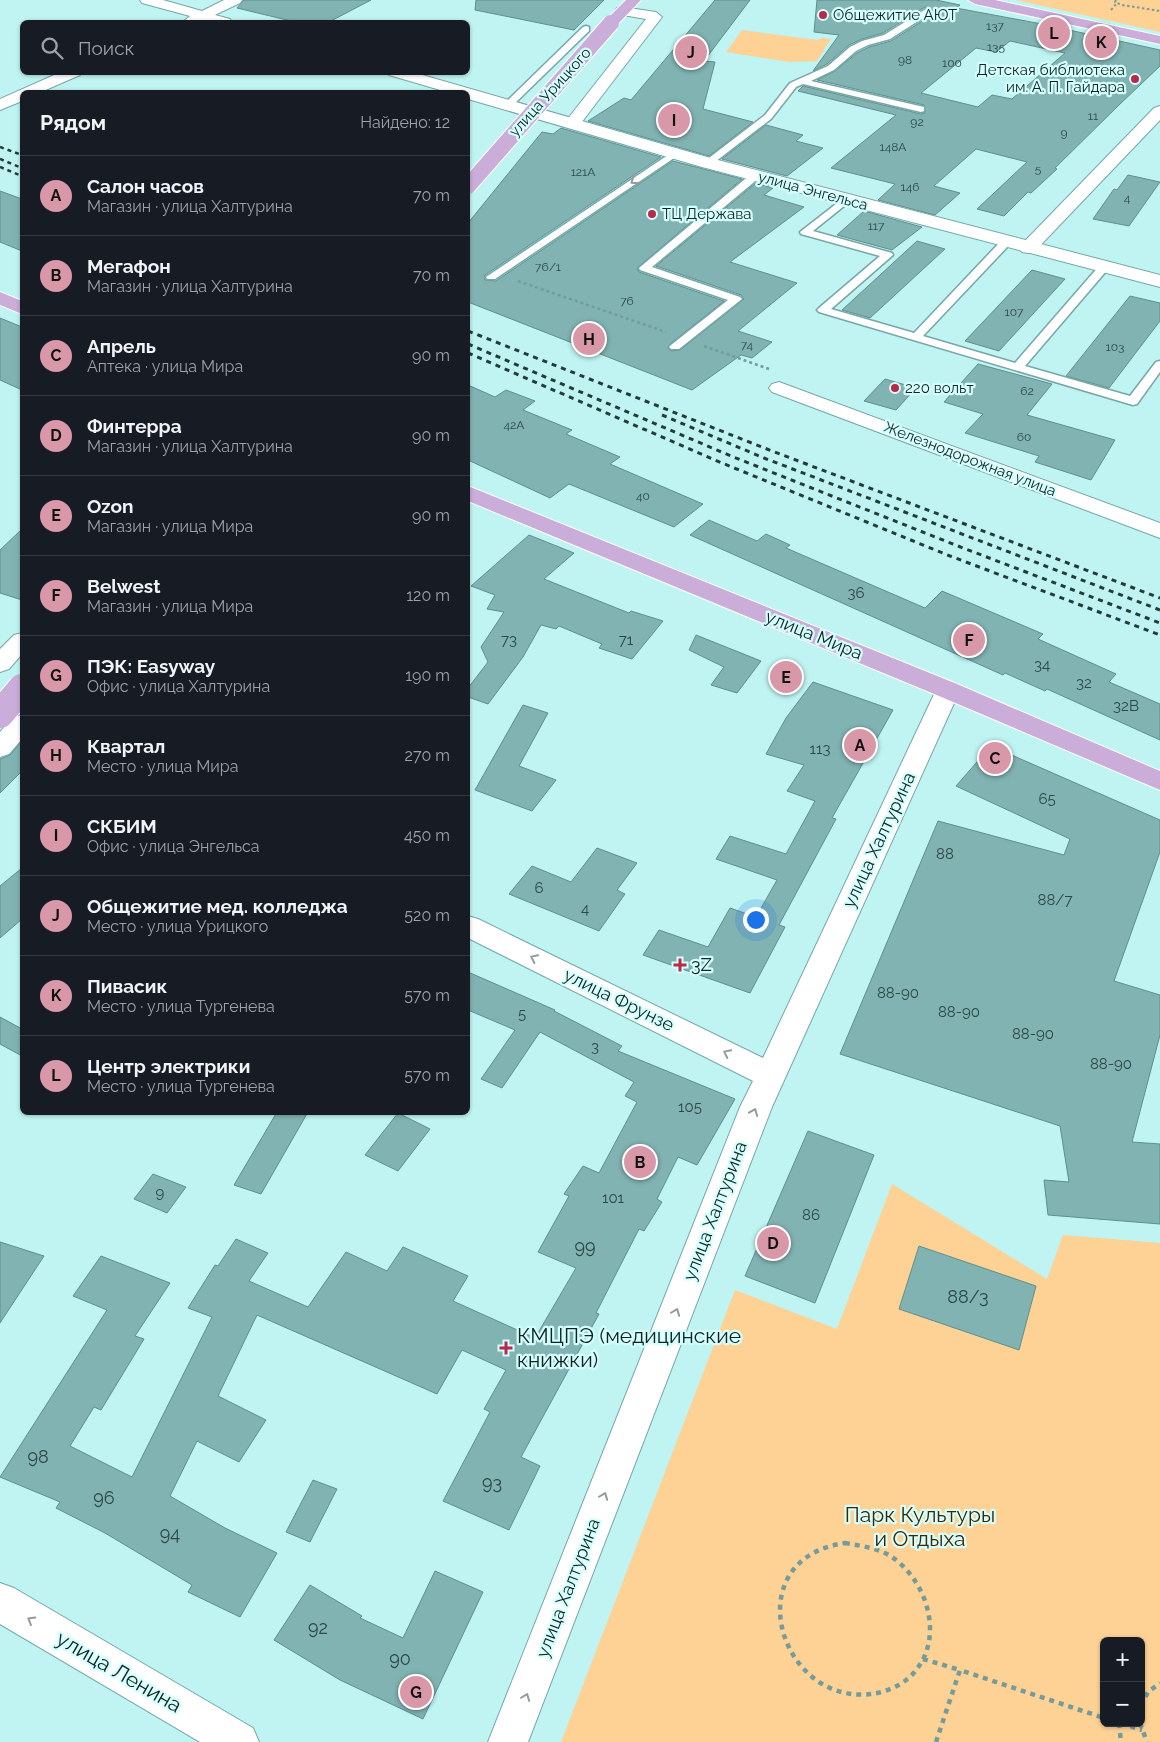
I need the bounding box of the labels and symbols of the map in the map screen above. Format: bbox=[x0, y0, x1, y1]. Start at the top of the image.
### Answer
place label: Общежитие АЮТ bbox=[833, 6, 957, 24]
marker: Общежитие АЮТ bbox=[817, 9, 829, 21]
pin: L bbox=[1038, 14, 1070, 52]
house number: 137 bbox=[986, 19, 1005, 33]
pin: K bbox=[1085, 23, 1117, 61]
pin: J bbox=[675, 33, 707, 71]
house number: 135 bbox=[987, 40, 1005, 54]
street label: улица Урицкого bbox=[505, 44, 595, 140]
house number: 98 bbox=[898, 53, 912, 67]
house number: 100 bbox=[942, 56, 962, 70]
place label: Детская библиотека им. А. П. Гайдара bbox=[977, 61, 1125, 96]
marker: Детская библиотека им. А. П. Гайдара bbox=[1129, 73, 1141, 85]
pin: I bbox=[658, 101, 690, 139]
house number: 11 bbox=[1088, 109, 1098, 123]
house number: 92 bbox=[910, 115, 924, 129]
house number: 9 bbox=[1060, 126, 1068, 140]
house number: 148А bbox=[880, 140, 906, 154]
house number: 5 bbox=[1035, 162, 1042, 176]
house number: 121А bbox=[571, 165, 595, 179]
street label: улица Энгельса bbox=[756, 168, 870, 214]
one-way arrow bbox=[630, 175, 640, 184]
house number: 146 bbox=[901, 180, 919, 194]
house number: 4 bbox=[1124, 191, 1131, 205]
place label: ТЦ Держава bbox=[662, 205, 751, 223]
marker: ТЦ Держава bbox=[646, 208, 658, 220]
house number: 117 bbox=[868, 219, 885, 233]
house number: 76/1 bbox=[535, 260, 561, 274]
house number: 76 bbox=[620, 294, 634, 308]
house number: 107 bbox=[1005, 305, 1024, 319]
pin: H bbox=[573, 320, 605, 358]
house number: 74 bbox=[741, 338, 754, 352]
house number: 103 bbox=[1106, 340, 1124, 354]
place label: 220 вольт bbox=[905, 379, 974, 397]
marker: 220 вольт bbox=[889, 382, 901, 394]
house number: 62 bbox=[1020, 384, 1034, 398]
house number: 42А bbox=[504, 418, 524, 432]
street label: Железнодорожная улица bbox=[881, 418, 1059, 500]
house number: 60 bbox=[1017, 430, 1031, 444]
house number: 40 bbox=[636, 489, 650, 503]
house number: 36 bbox=[847, 584, 865, 602]
street label: улица Мира bbox=[763, 606, 866, 664]
pin: F bbox=[953, 621, 985, 659]
house number: 73 bbox=[501, 631, 517, 649]
house number: 71 bbox=[619, 631, 634, 649]
house number: 34 bbox=[1034, 656, 1050, 674]
pin: E bbox=[770, 658, 802, 696]
house number: 32 bbox=[1076, 674, 1092, 692]
house number: 32В bbox=[1113, 697, 1139, 715]
pin: A bbox=[844, 726, 876, 764]
pin: C bbox=[979, 739, 1011, 777]
house number: 113 bbox=[810, 740, 830, 758]
street label: улица Халтурина bbox=[838, 769, 919, 911]
house number: 65 bbox=[1038, 790, 1056, 808]
house number: 88 bbox=[936, 845, 954, 863]
house number: 6 bbox=[534, 879, 544, 897]
house number: 88/7 bbox=[1038, 891, 1072, 909]
house number: 4 bbox=[581, 900, 589, 918]
your location bbox=[743, 907, 769, 933]
one-way arrow bbox=[530, 954, 539, 964]
place label: 3Z bbox=[691, 954, 712, 975]
marker: 3Z bbox=[673, 958, 687, 972]
street label: улица Фрунзе bbox=[561, 964, 678, 1035]
house number: 88-90 bbox=[877, 984, 919, 1002]
house number: 88-90 bbox=[938, 1003, 980, 1021]
house number: 5 bbox=[518, 1005, 526, 1023]
house number: 88-90 bbox=[1012, 1025, 1054, 1043]
house number: 3 bbox=[591, 1038, 599, 1056]
one-way arrow bbox=[723, 1049, 732, 1059]
house number: 88-90 bbox=[1090, 1055, 1132, 1073]
house number: 105 bbox=[678, 1098, 702, 1116]
one-way arrow bbox=[748, 1108, 758, 1117]
street label: улица Халтурина bbox=[678, 1138, 751, 1283]
pin: B bbox=[624, 1143, 656, 1181]
house number: 9 bbox=[156, 1184, 165, 1202]
house number: 101 bbox=[602, 1189, 625, 1207]
house number: 86 bbox=[802, 1206, 820, 1224]
pin: D bbox=[757, 1224, 789, 1262]
house number: 99 bbox=[574, 1236, 596, 1257]
house number: 88/3 bbox=[947, 1286, 989, 1307]
one-way arrow bbox=[670, 1309, 680, 1317]
place label: КМЦПЭ (медицинские книжки) bbox=[517, 1323, 741, 1372]
marker: КМЦПЭ (медицинские книжки) bbox=[499, 1341, 513, 1355]
house number: 98 bbox=[27, 1446, 49, 1467]
house number: 93 bbox=[482, 1472, 502, 1493]
house number: 96 bbox=[93, 1487, 115, 1508]
one-way arrow bbox=[598, 1492, 608, 1501]
park label: Парк Культуры и Отдыха bbox=[845, 1502, 995, 1551]
street label: улица Халтурина bbox=[531, 1515, 604, 1660]
house number: 94 bbox=[160, 1523, 180, 1544]
one-way arrow bbox=[27, 1617, 36, 1627]
house number: 92 bbox=[308, 1617, 328, 1638]
street label: улица Ленина bbox=[52, 1626, 186, 1718]
house number: 90 bbox=[389, 1648, 411, 1669]
pin: G bbox=[400, 1673, 432, 1711]
one-way arrow bbox=[520, 1693, 530, 1701]

